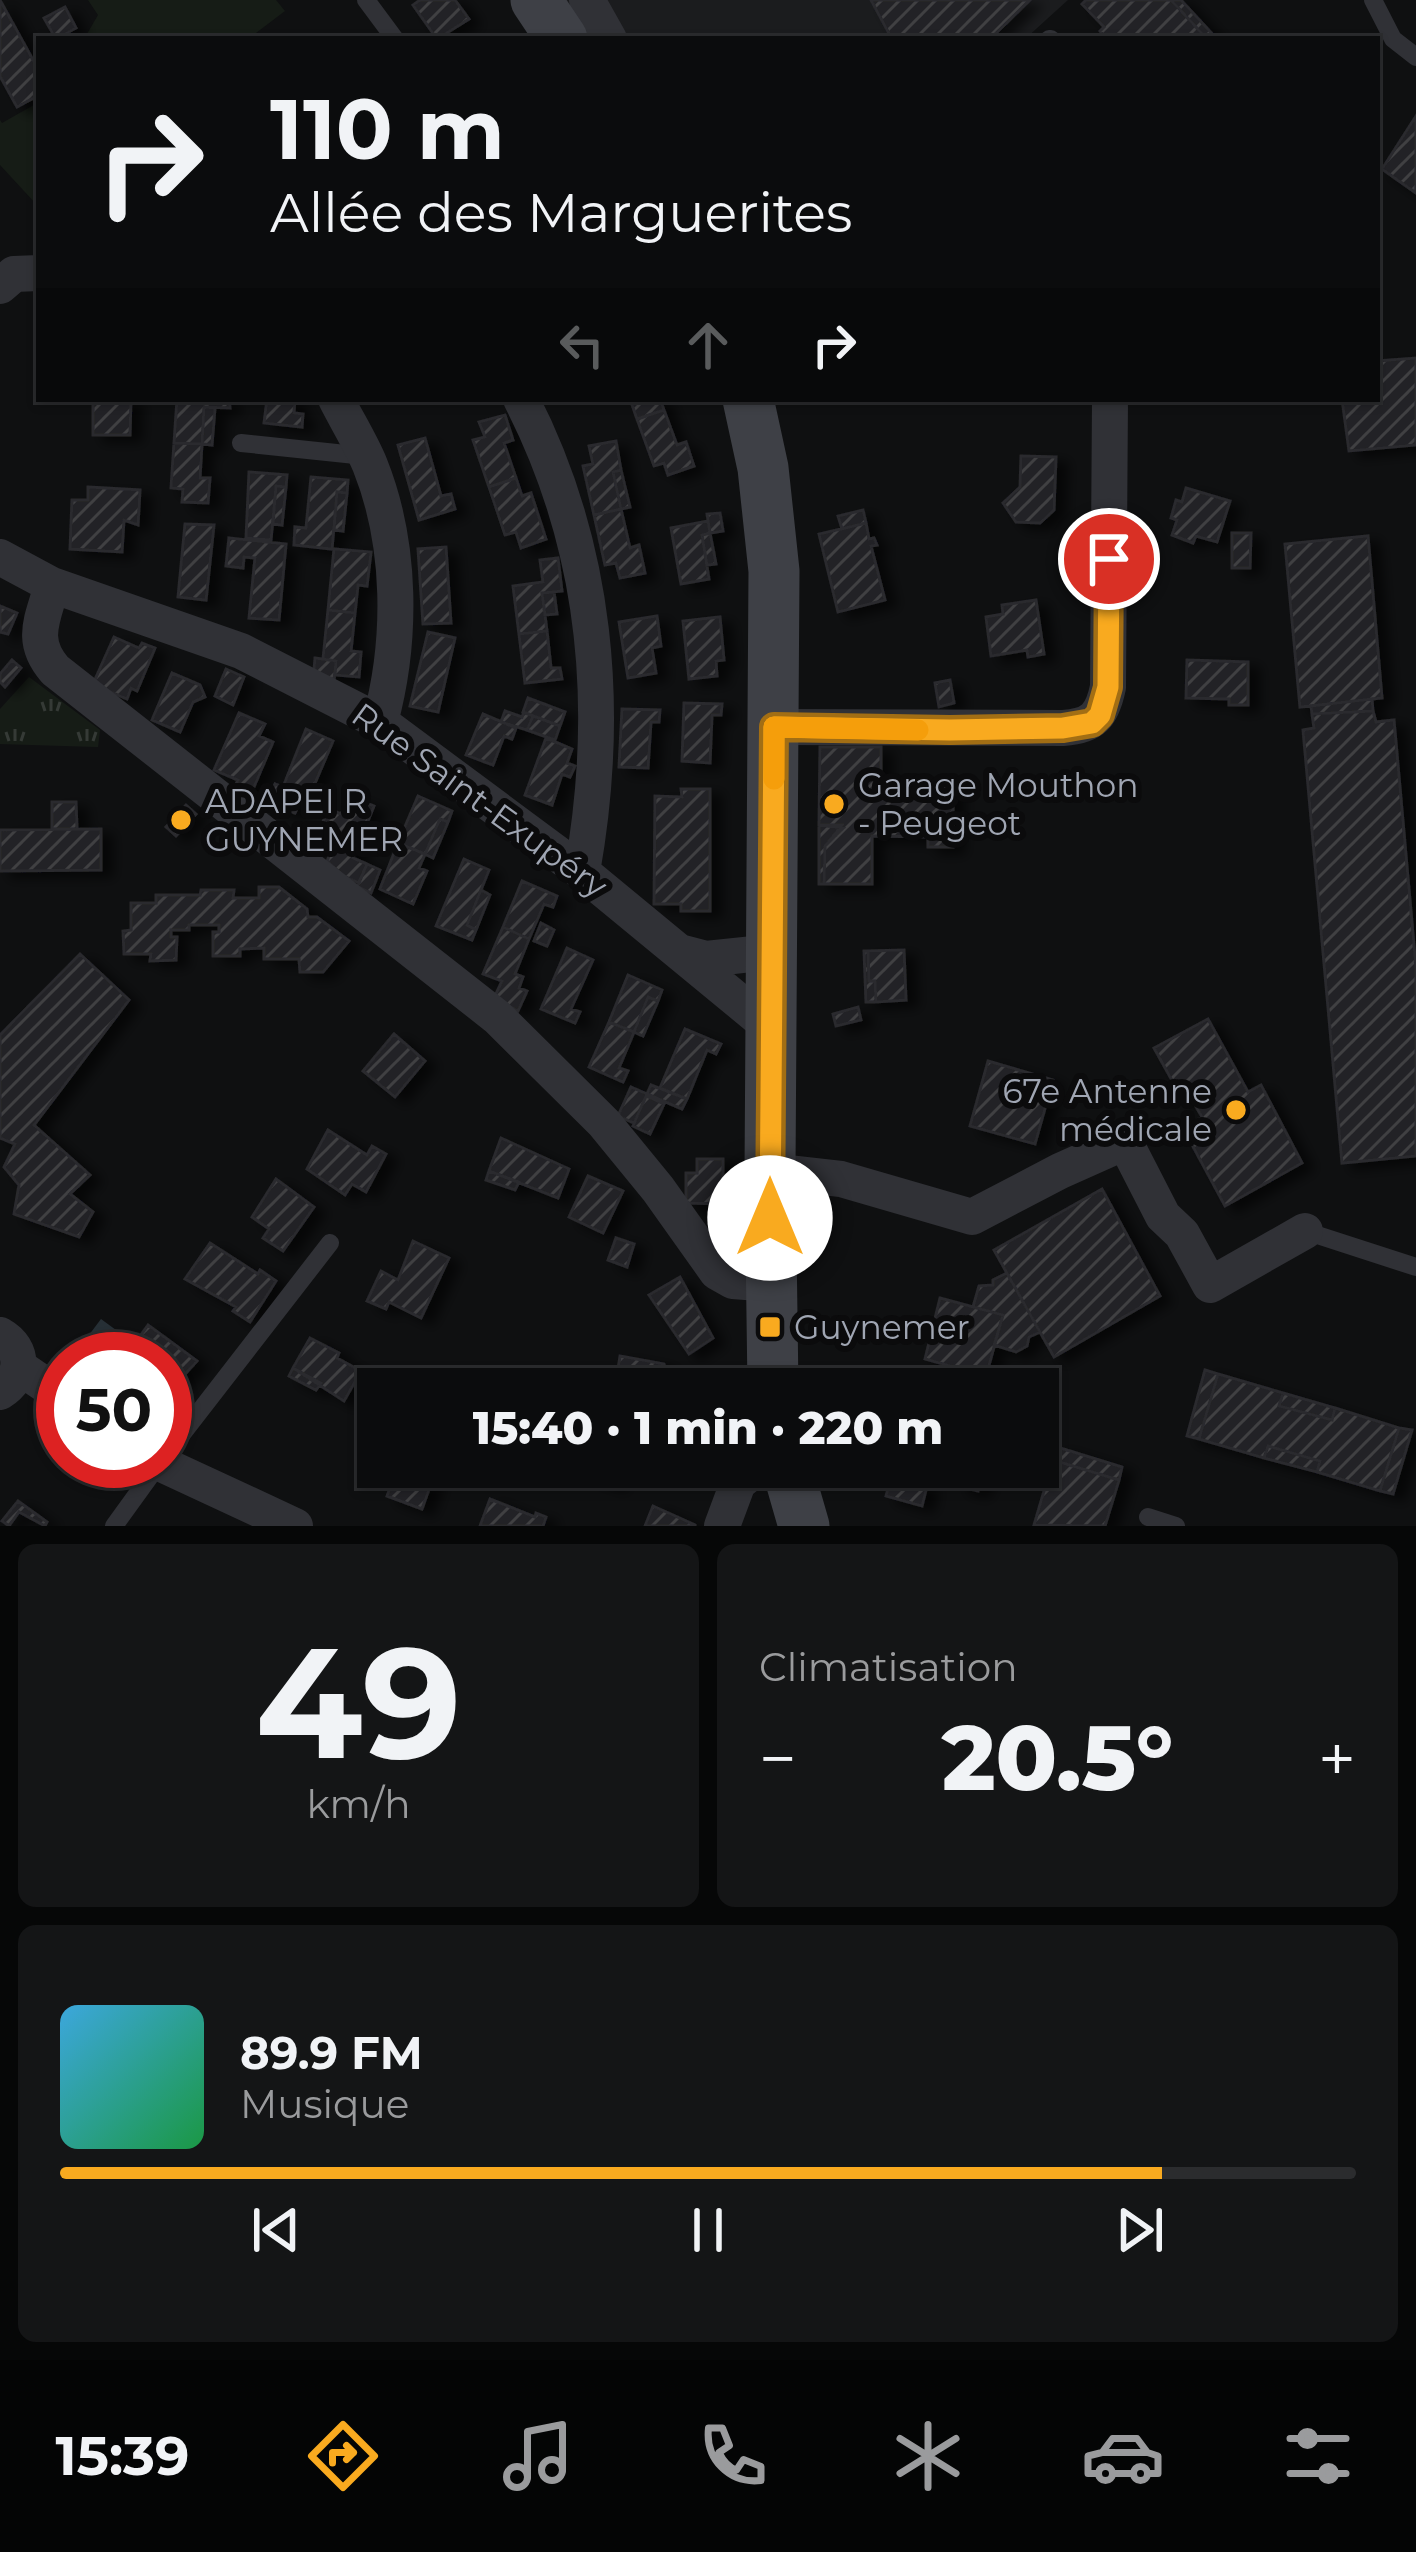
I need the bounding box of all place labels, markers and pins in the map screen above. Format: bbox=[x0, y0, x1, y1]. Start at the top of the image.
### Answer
pin bbox=[1058, 508, 1160, 610]
place label: Garage Mouthon - Peugeot bbox=[858, 765, 1139, 843]
place label: ADAPEI R GUYNEMER bbox=[205, 781, 403, 859]
marker: Garage Mouthon - Peugeot bbox=[821, 791, 847, 817]
marker: ADAPEI R GUYNEMER bbox=[168, 807, 194, 833]
place label: 67e Antenne médicale bbox=[1003, 1071, 1212, 1149]
marker: 67e Antenne médicale bbox=[1223, 1097, 1249, 1123]
place label: Guynemer bbox=[794, 1307, 970, 1347]
marker: Guynemer bbox=[757, 1314, 783, 1340]

